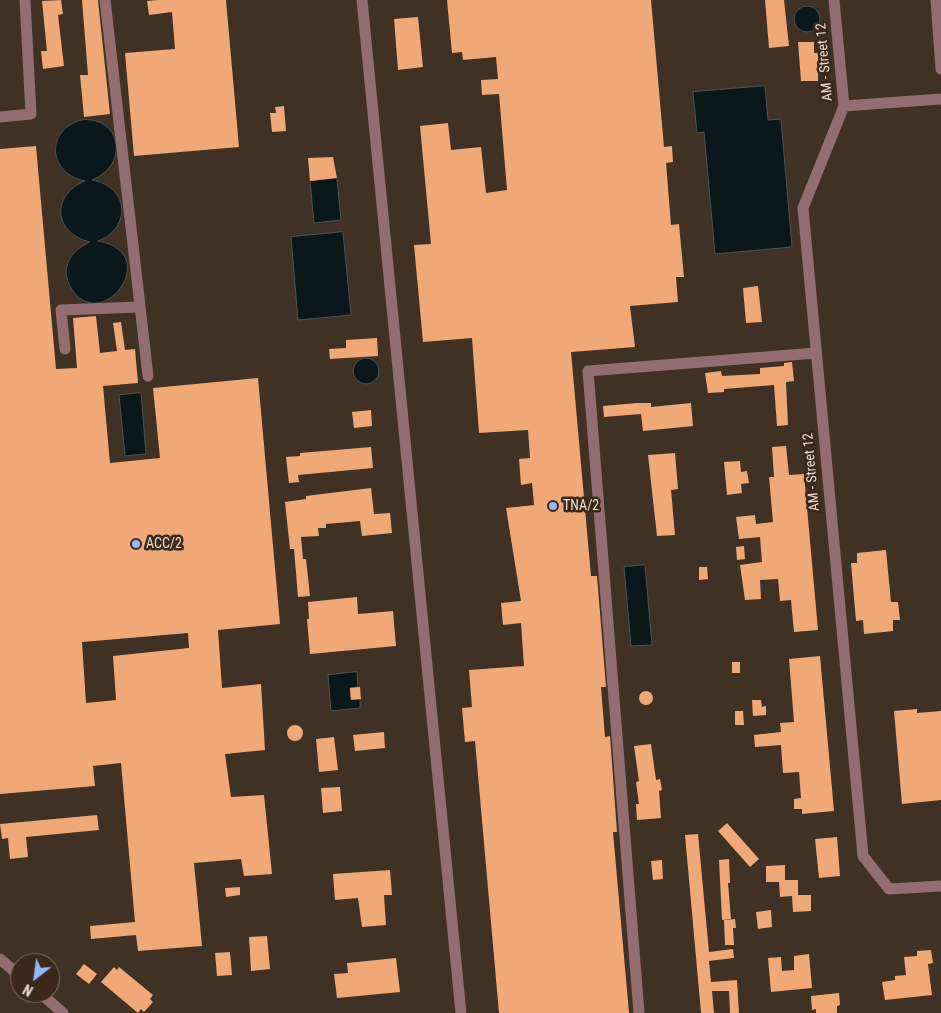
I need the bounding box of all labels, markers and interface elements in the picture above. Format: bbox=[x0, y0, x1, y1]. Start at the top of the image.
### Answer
street label: AM - Street 12 bbox=[813, 22, 837, 102]
street label: AM - Street 12 bbox=[800, 432, 824, 512]
place label: TNA/2 bbox=[563, 498, 599, 514]
marker: TNA/2 bbox=[547, 500, 559, 512]
place label: ACC/2 bbox=[146, 536, 182, 552]
marker: ACC/2 bbox=[130, 538, 142, 550]
north arrow bbox=[10, 953, 60, 1003]
text: N bbox=[20, 981, 36, 999]

